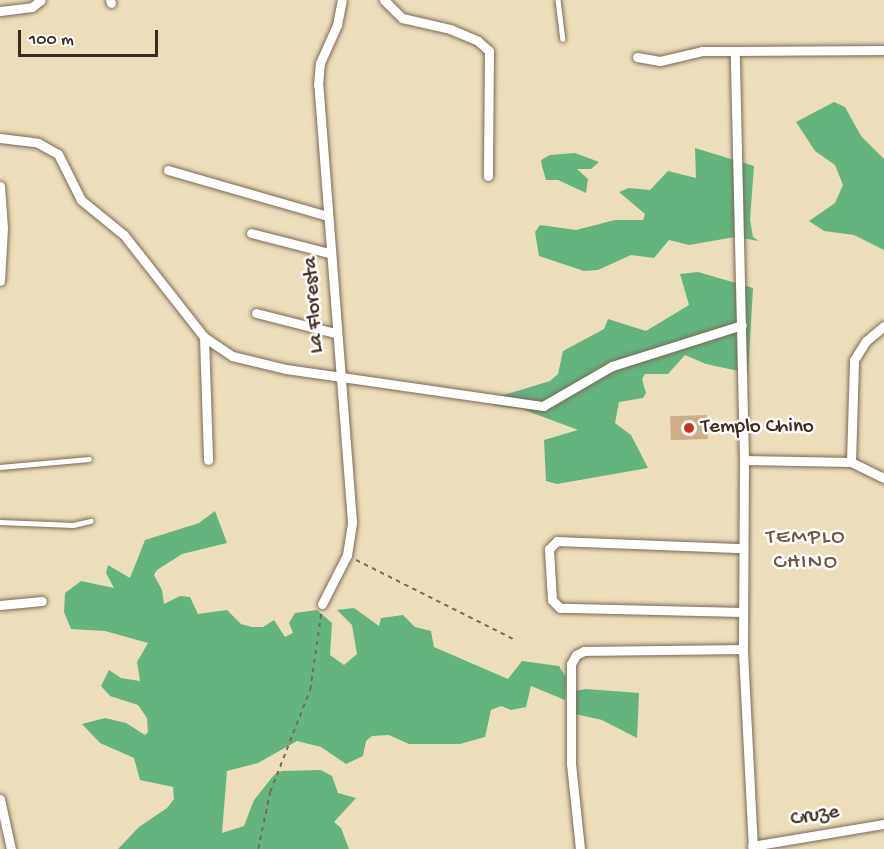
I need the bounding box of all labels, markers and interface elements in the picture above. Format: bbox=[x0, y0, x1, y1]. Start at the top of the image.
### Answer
scale bar bbox=[21, 18, 160, 56]
text: 100 m bbox=[29, 30, 74, 51]
street label: La Floresta bbox=[299, 256, 331, 354]
place label: Templo Chino bbox=[701, 415, 814, 441]
marker: Templo Chino bbox=[682, 421, 696, 435]
district label: TEMPLO CHINO bbox=[766, 525, 846, 576]
street label: Cruze bbox=[789, 800, 841, 834]

